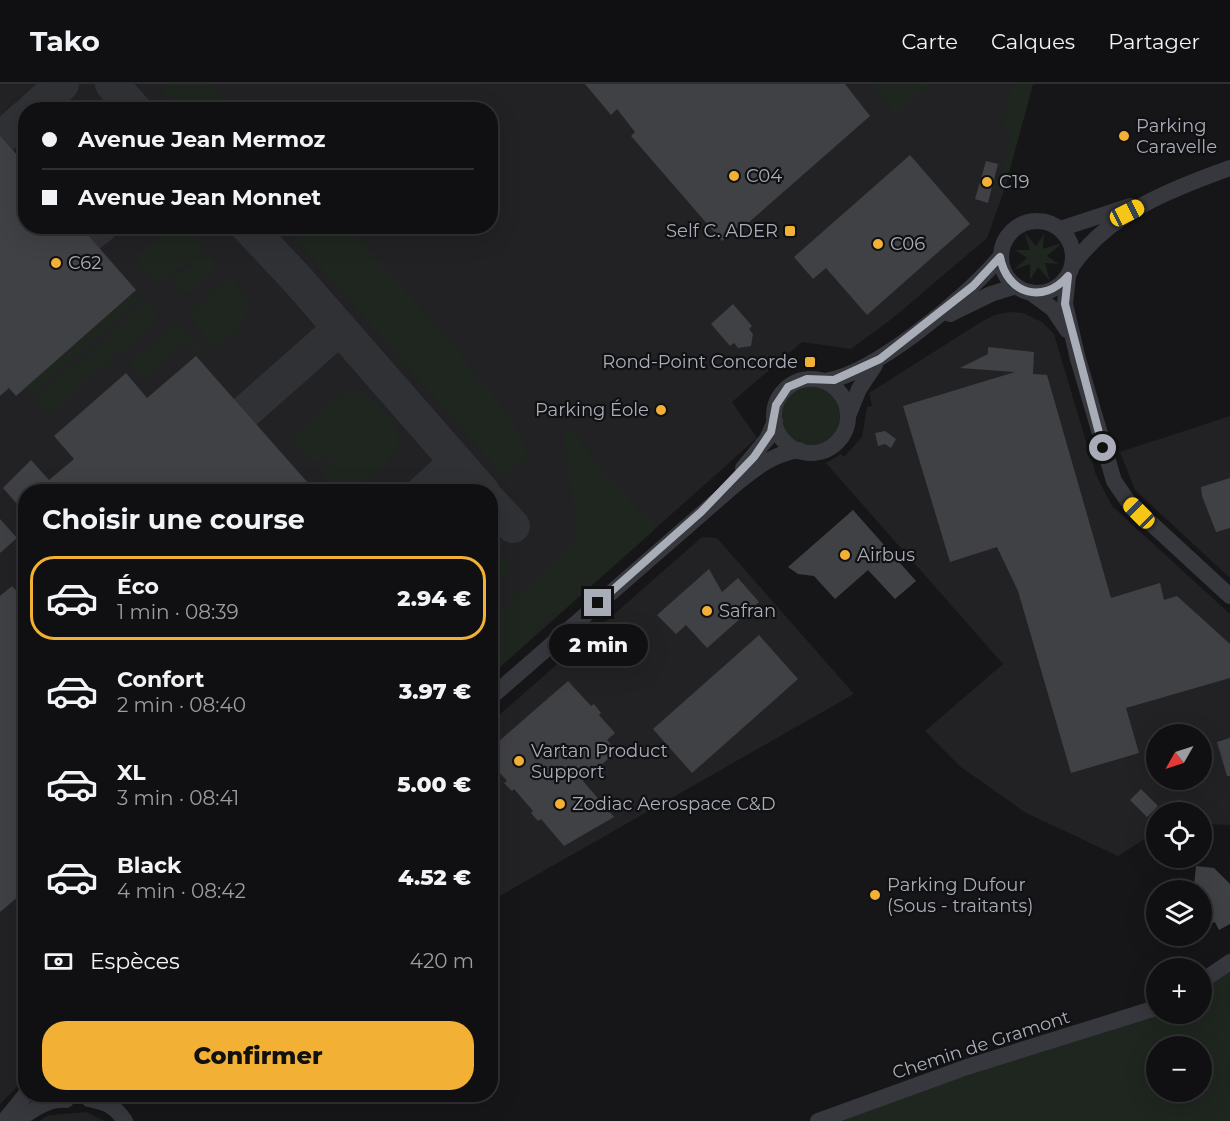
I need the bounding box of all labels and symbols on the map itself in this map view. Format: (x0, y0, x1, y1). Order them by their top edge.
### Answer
place label: Parking Caravelle (1136, 115, 1217, 158)
marker: Parking Caravelle (1117, 129, 1131, 143)
place label: C04 (746, 165, 782, 187)
marker: C04 (727, 169, 741, 183)
place label: C19 (999, 171, 1029, 193)
marker: C19 (980, 175, 994, 189)
car (1107, 197, 1147, 229)
place label: Self C. ADER (666, 220, 778, 242)
marker: Self C. ADER (783, 224, 797, 238)
place label: C06 (890, 233, 925, 255)
marker: C06 (871, 237, 885, 251)
place label: C62 (68, 252, 102, 274)
marker: C62 (49, 256, 63, 270)
place label: Rond-Point Concorde (602, 351, 798, 373)
marker: Rond-Point Concorde (803, 355, 817, 369)
place label: Parking Éole (535, 399, 649, 421)
marker: Parking Éole (654, 403, 668, 417)
route start (1089, 434, 1116, 461)
car (1120, 494, 1158, 532)
place label: Airbus (857, 544, 915, 566)
marker: Airbus (838, 548, 852, 562)
route end (584, 589, 611, 616)
place label: Safran (719, 600, 776, 622)
marker: Safran (700, 604, 714, 618)
callout: 2 min (548, 624, 648, 666)
north arrow (1146, 724, 1212, 790)
place label: Vartan Product Support (531, 740, 668, 783)
marker: Vartan Product Support (512, 754, 526, 768)
place label: Zodiac Aerospace C&D (572, 793, 776, 815)
marker: Zodiac Aerospace C&D (553, 797, 567, 811)
place label: Parking Dufour (Sous - traitants) (887, 874, 1033, 917)
marker: Parking Dufour (Sous - traitants) (868, 888, 882, 902)
street label: Chemin de Gramont (889, 1006, 1073, 1084)

